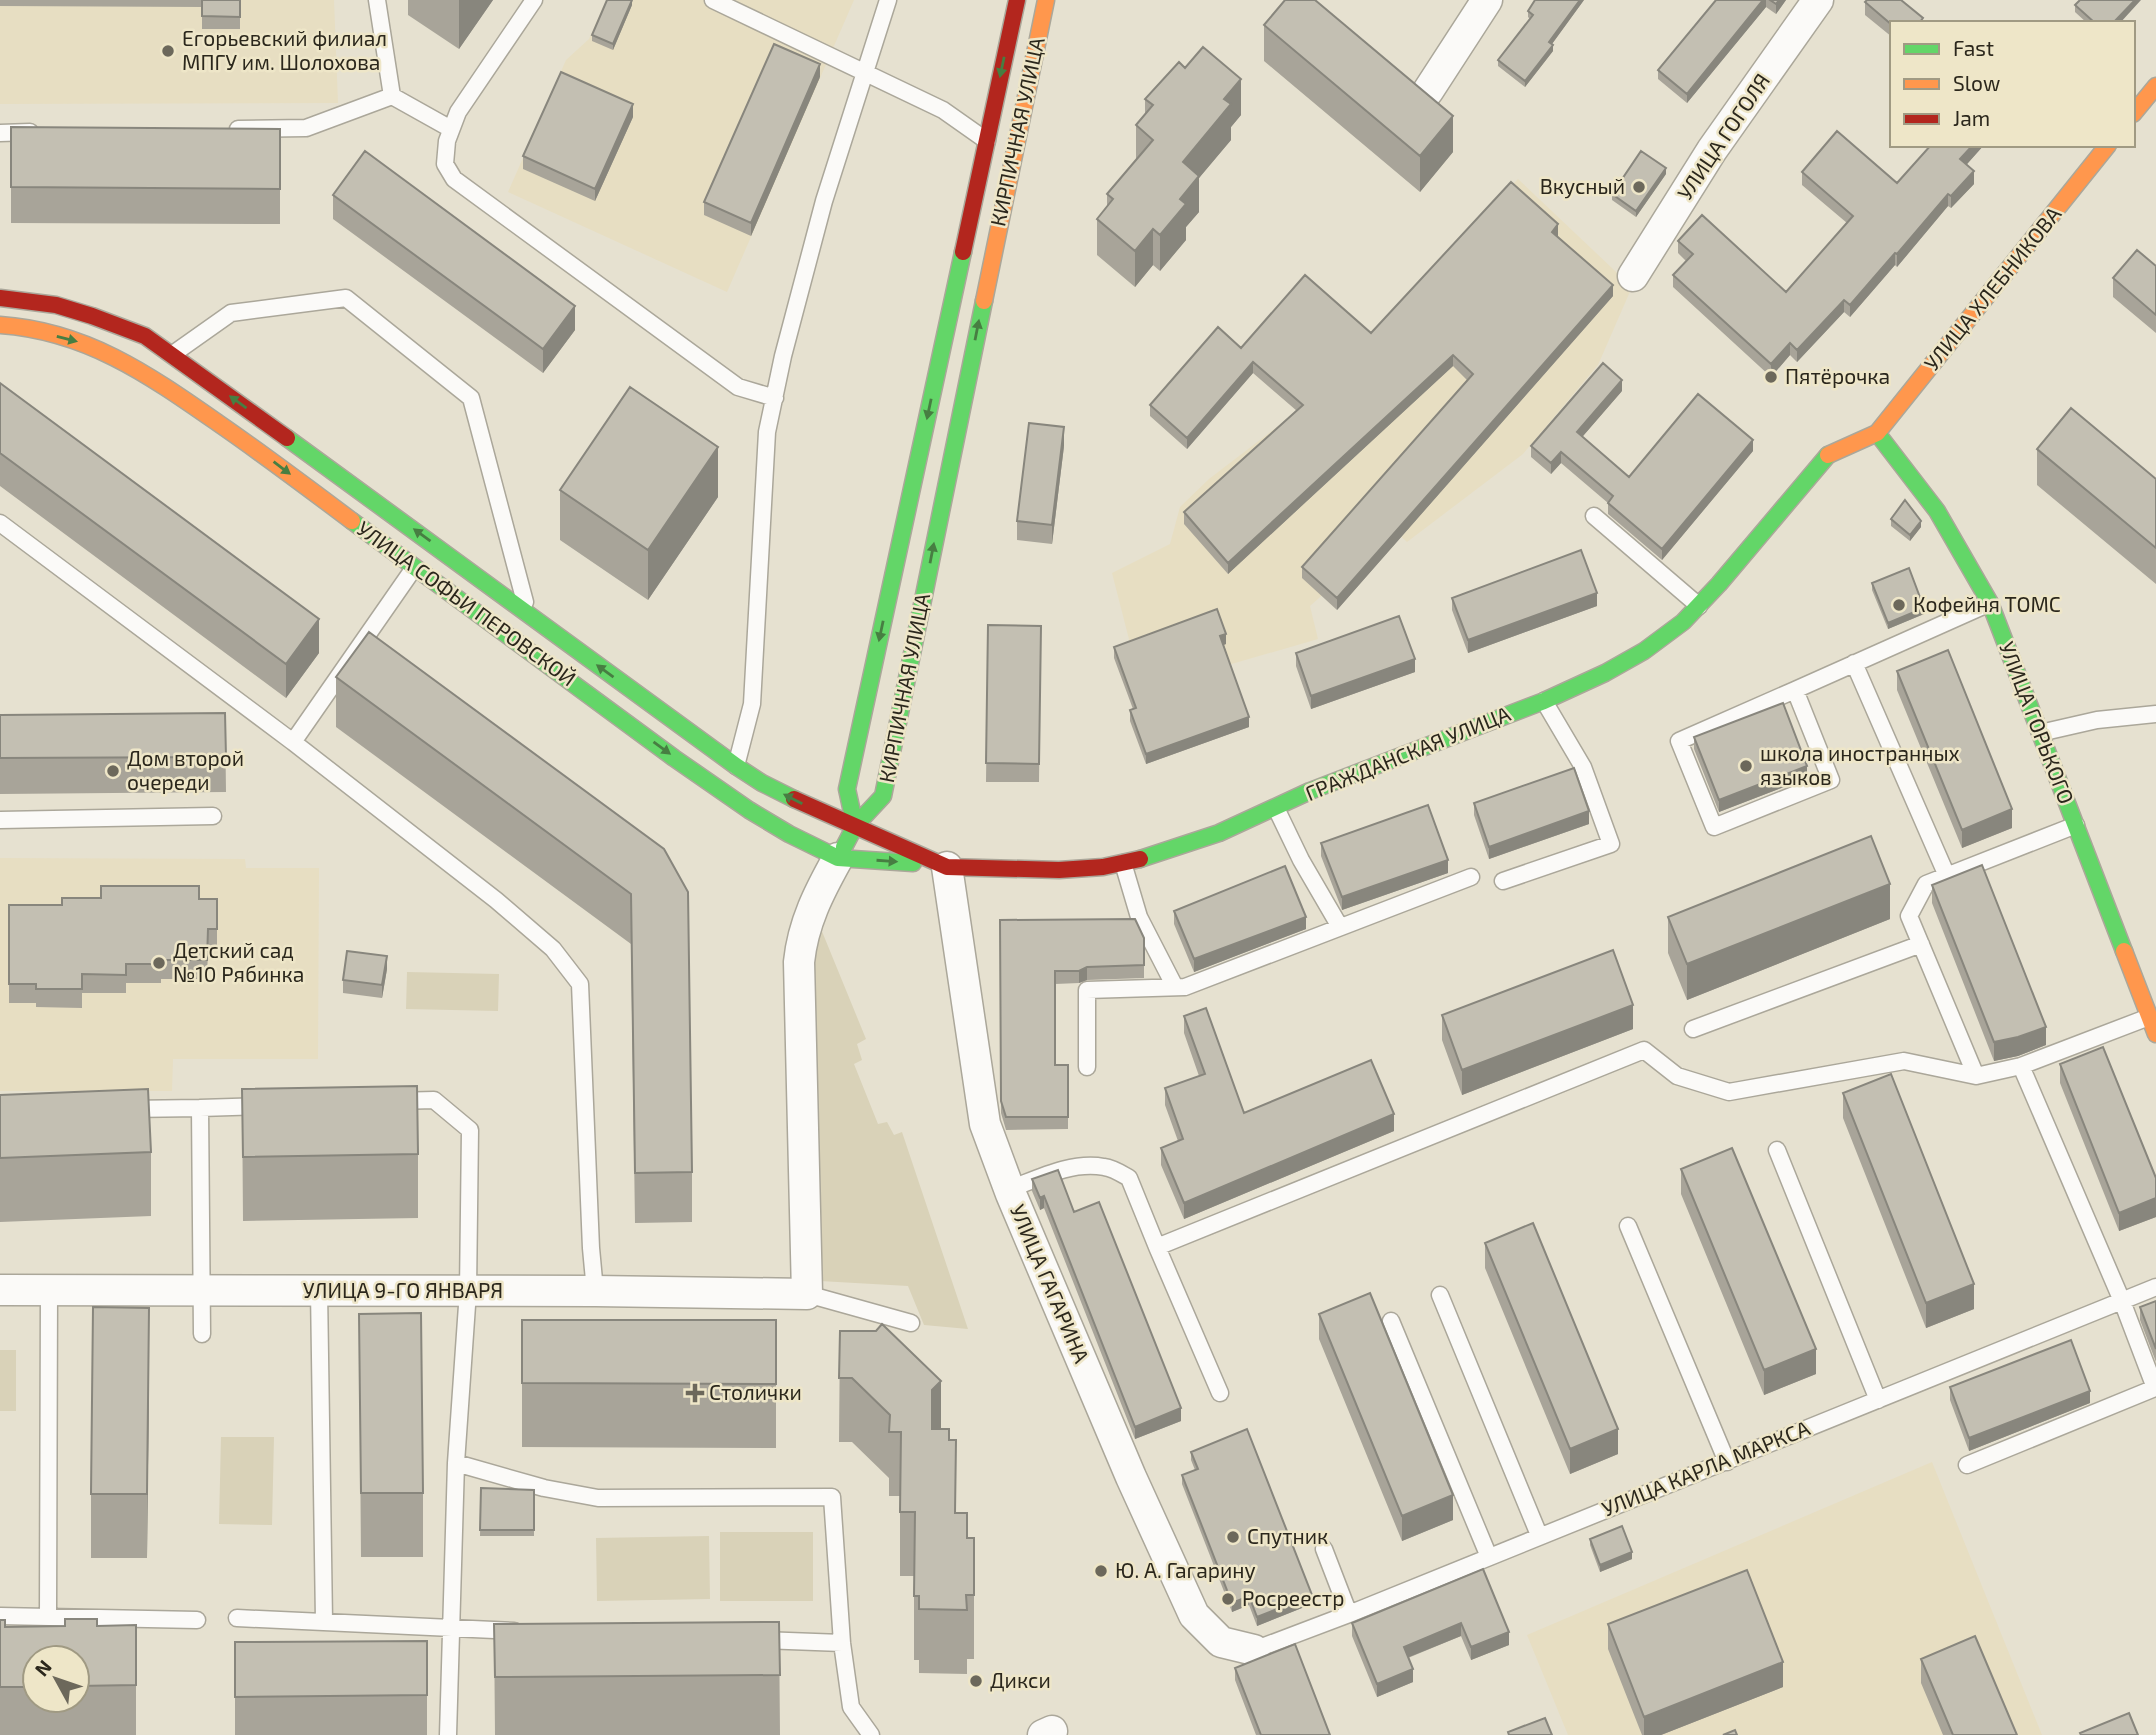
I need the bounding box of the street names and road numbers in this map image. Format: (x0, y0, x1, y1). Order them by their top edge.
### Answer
street label: КИРПИЧНАЯ УЛИЦА (984, 35, 1049, 228)
street label: УЛИЦА ГОГОЛЯ (1671, 68, 1774, 204)
street label: УЛИЦА ХЛЕБНИКОВА (1918, 201, 2066, 375)
street label: УЛИЦА СОФЬИ ПЕРОВСКОЙ (353, 515, 581, 691)
street label: КИРПИЧНАЯ УЛИЦА (873, 591, 934, 785)
street label: УЛИЦА ГОРЬКОГО (1995, 638, 2080, 807)
street label: ГРАЖДАНСКАЯ УЛИЦА (1301, 700, 1514, 805)
street label: УЛИЦА ГАГАРИНА (1006, 1200, 1095, 1366)
street label: УЛИЦА 9-ГО ЯНВАРЯ (303, 1277, 503, 1302)
street label: УЛИЦА КАРЛА МАРКСА (1598, 1414, 1813, 1521)

